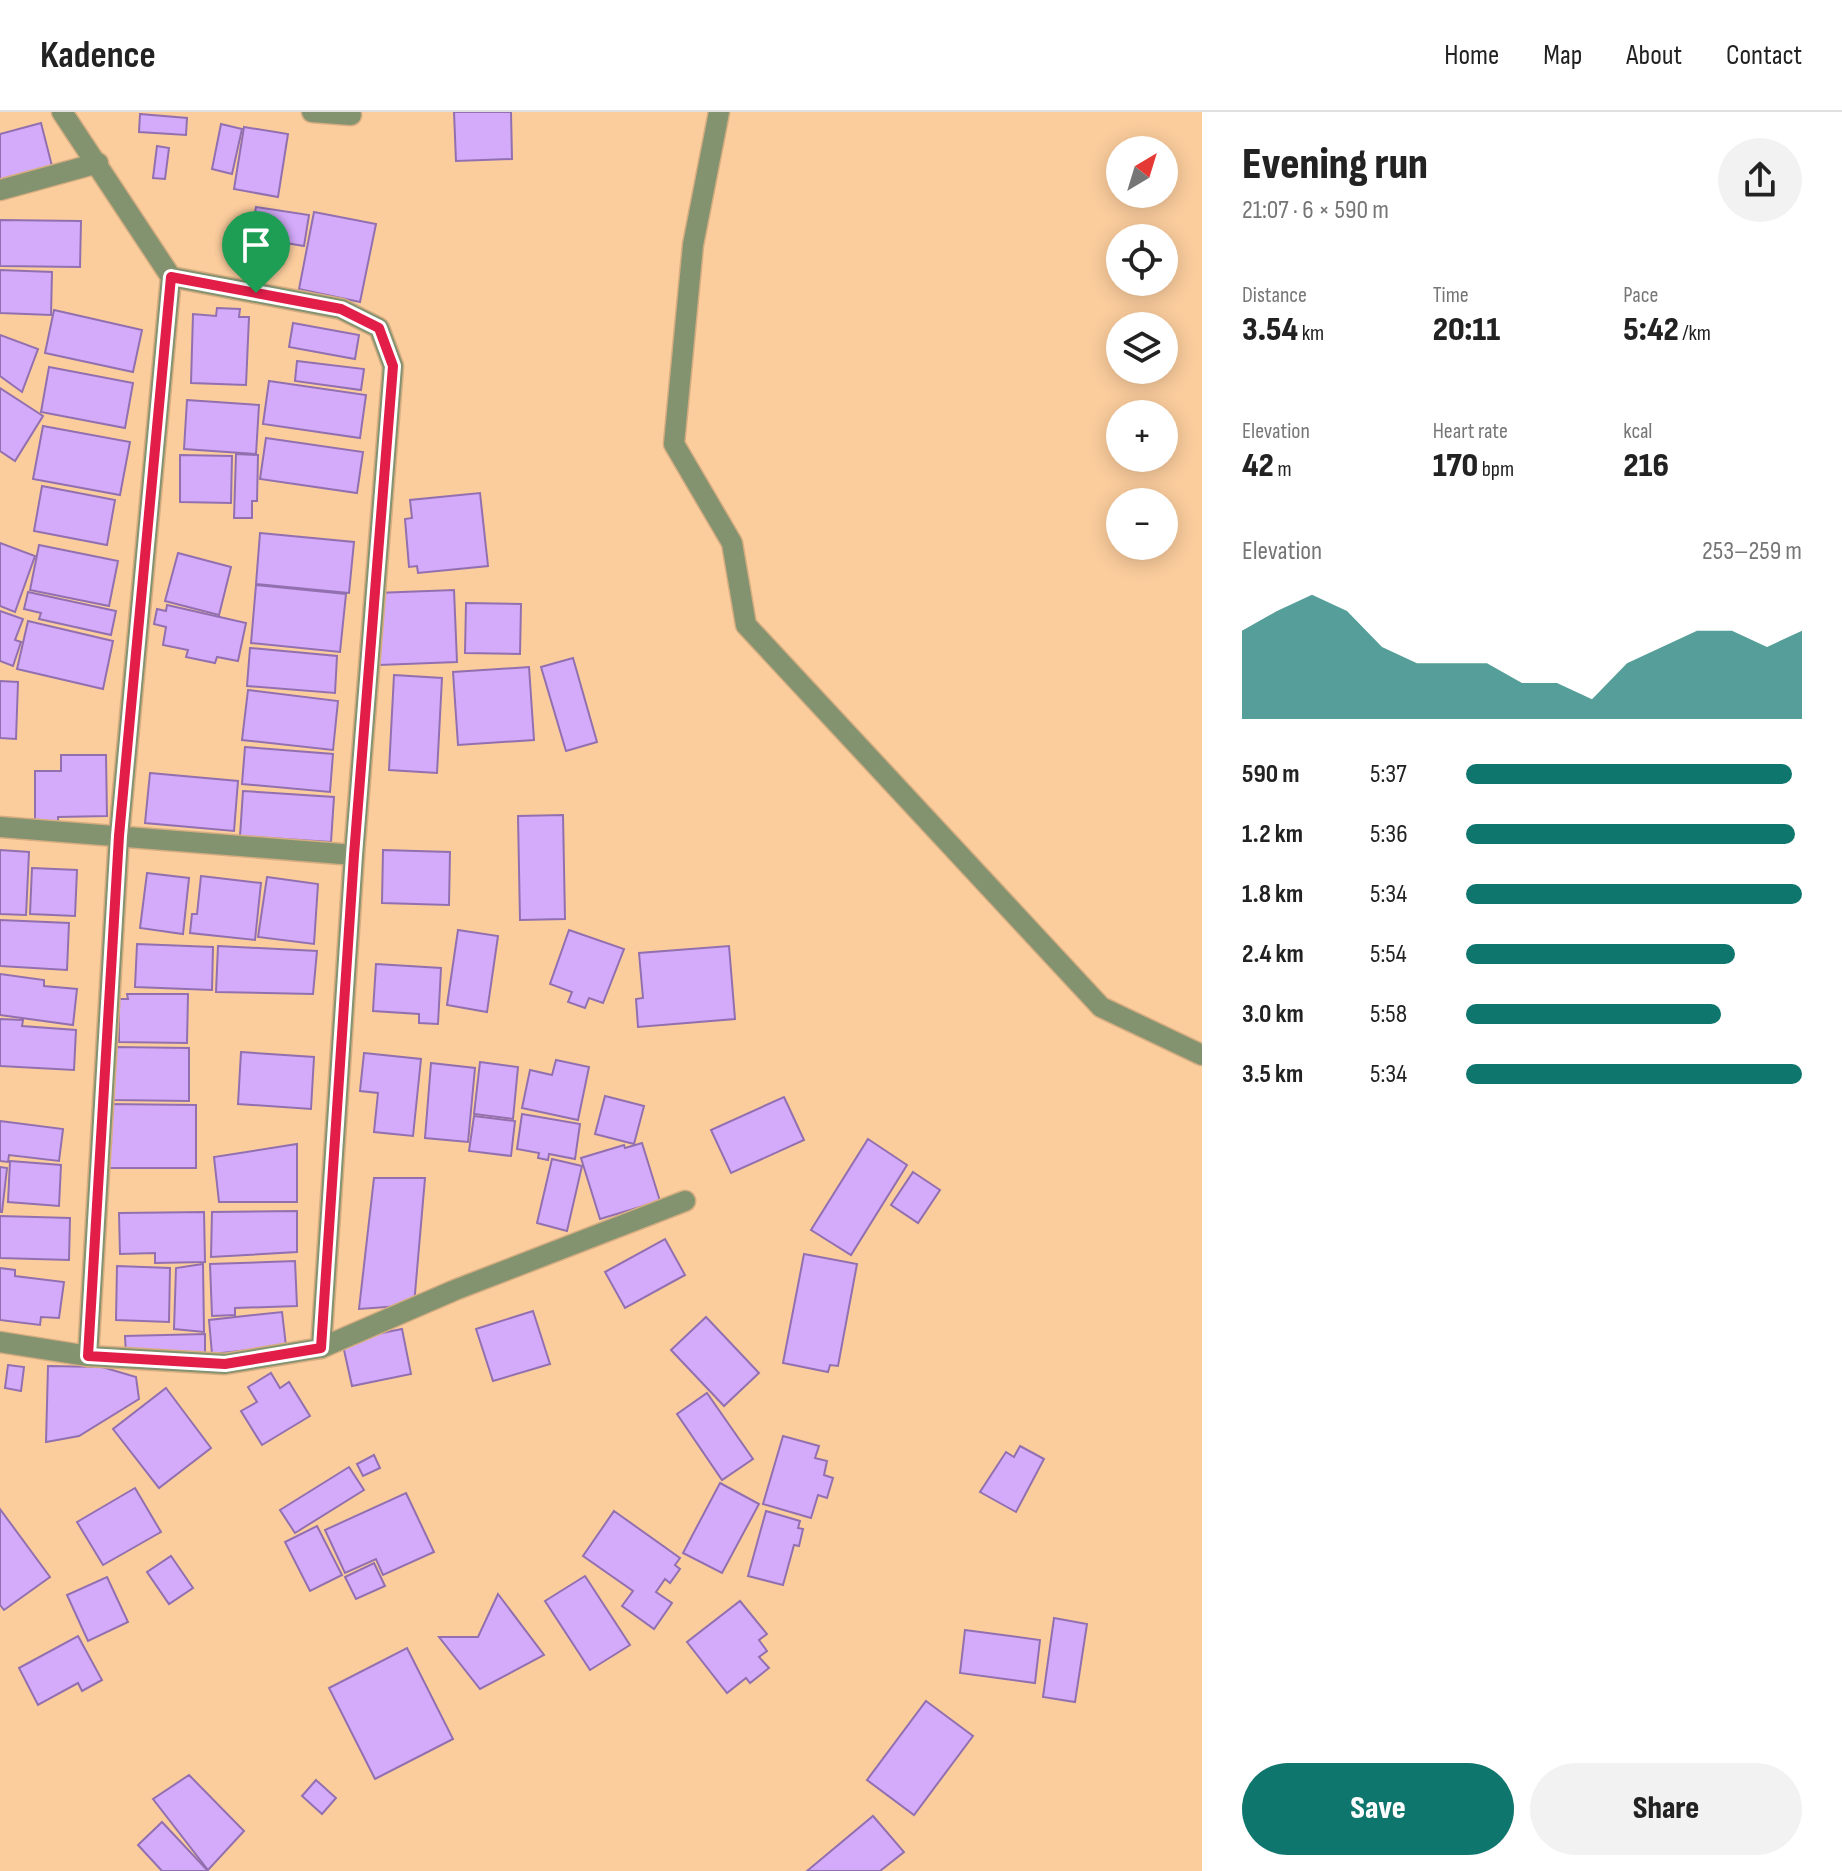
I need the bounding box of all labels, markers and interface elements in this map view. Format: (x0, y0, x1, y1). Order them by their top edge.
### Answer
text: Kadence (40, 33, 156, 78)
text: Home (1444, 39, 1499, 72)
text: Map (1543, 39, 1582, 72)
text: About (1626, 39, 1682, 72)
text: Contact (1726, 39, 1802, 72)
north arrow (1106, 136, 1178, 208)
map controls (1106, 136, 1178, 560)
text: Evening run (1242, 138, 1428, 191)
button: share (1718, 138, 1802, 222)
text: 21:07 · 6 × 590 m (1242, 195, 1389, 226)
pin (222, 211, 290, 293)
icon: arrive (234, 223, 278, 267)
button: locate (1106, 224, 1178, 296)
text: Distance (1242, 282, 1307, 309)
text: Time (1433, 282, 1469, 309)
text: Pace (1623, 282, 1658, 309)
text: 3.54 (1242, 309, 1298, 350)
text: 20:11 (1433, 309, 1500, 350)
text: 5:42 (1623, 309, 1679, 350)
button: layers (1106, 312, 1178, 384)
text: km (1298, 320, 1324, 347)
text: /km (1679, 320, 1711, 347)
button: + (1106, 400, 1178, 472)
text: Elevation (1242, 418, 1310, 445)
text: Heart rate (1433, 418, 1508, 445)
text: kcal (1623, 418, 1652, 445)
text: 42 (1242, 445, 1274, 486)
text: 170 (1433, 445, 1478, 486)
text: 216 (1623, 445, 1669, 486)
text: m (1274, 456, 1292, 483)
text: bpm (1478, 456, 1514, 483)
button: − (1106, 488, 1178, 560)
text: Elevation (1242, 536, 1322, 567)
text: 253–259 m (1702, 536, 1802, 567)
text: 590 m (1242, 759, 1299, 790)
text: 5:37 (1370, 759, 1407, 790)
text: 1.2 km (1242, 819, 1303, 850)
text: 5:36 (1370, 819, 1408, 850)
text: 1.8 km (1242, 879, 1303, 910)
text: 5:34 (1370, 879, 1407, 910)
text: 2.4 km (1242, 939, 1304, 970)
text: 5:54 (1370, 939, 1407, 970)
text: 3.0 km (1242, 999, 1304, 1030)
text: 5:58 (1370, 999, 1407, 1030)
text: 3.5 km (1242, 1059, 1303, 1090)
text: 5:34 (1370, 1059, 1407, 1090)
button: Save (1242, 1763, 1514, 1855)
button: Share (1530, 1763, 1802, 1855)

